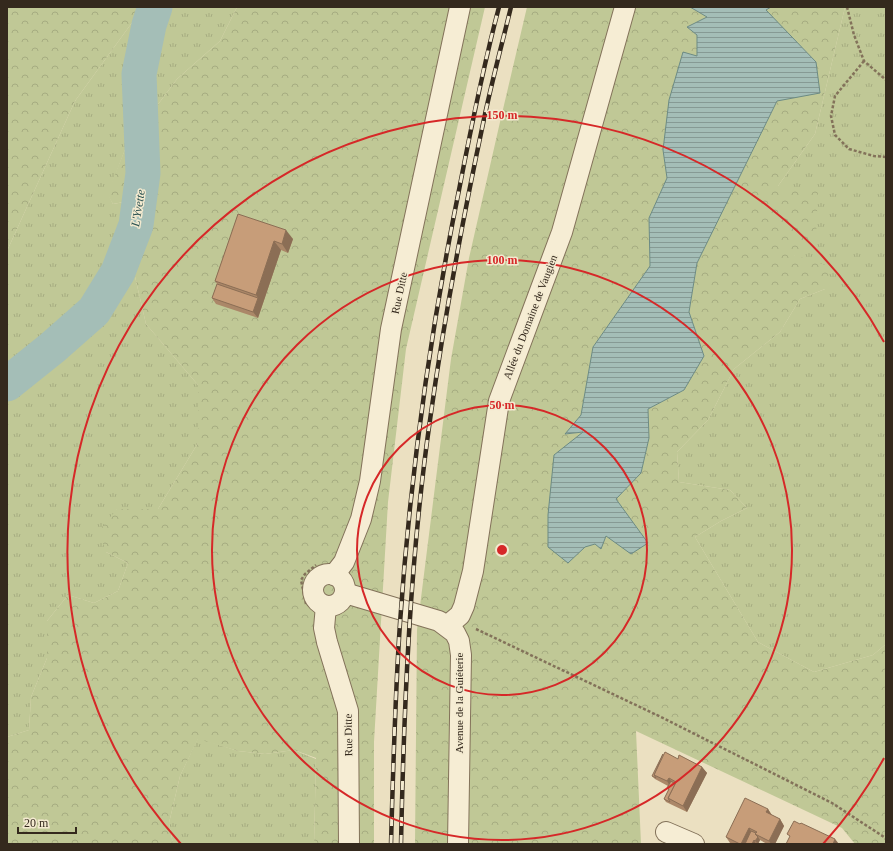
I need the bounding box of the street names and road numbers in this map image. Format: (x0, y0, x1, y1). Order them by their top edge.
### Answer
street label: Allée du Domaine de Vaugien (501, 253, 559, 381)
street label: Rue Ditte (389, 271, 409, 315)
street label: Avenue de la Guiéterie (453, 652, 465, 753)
street label: Rue Ditte (342, 714, 354, 756)

